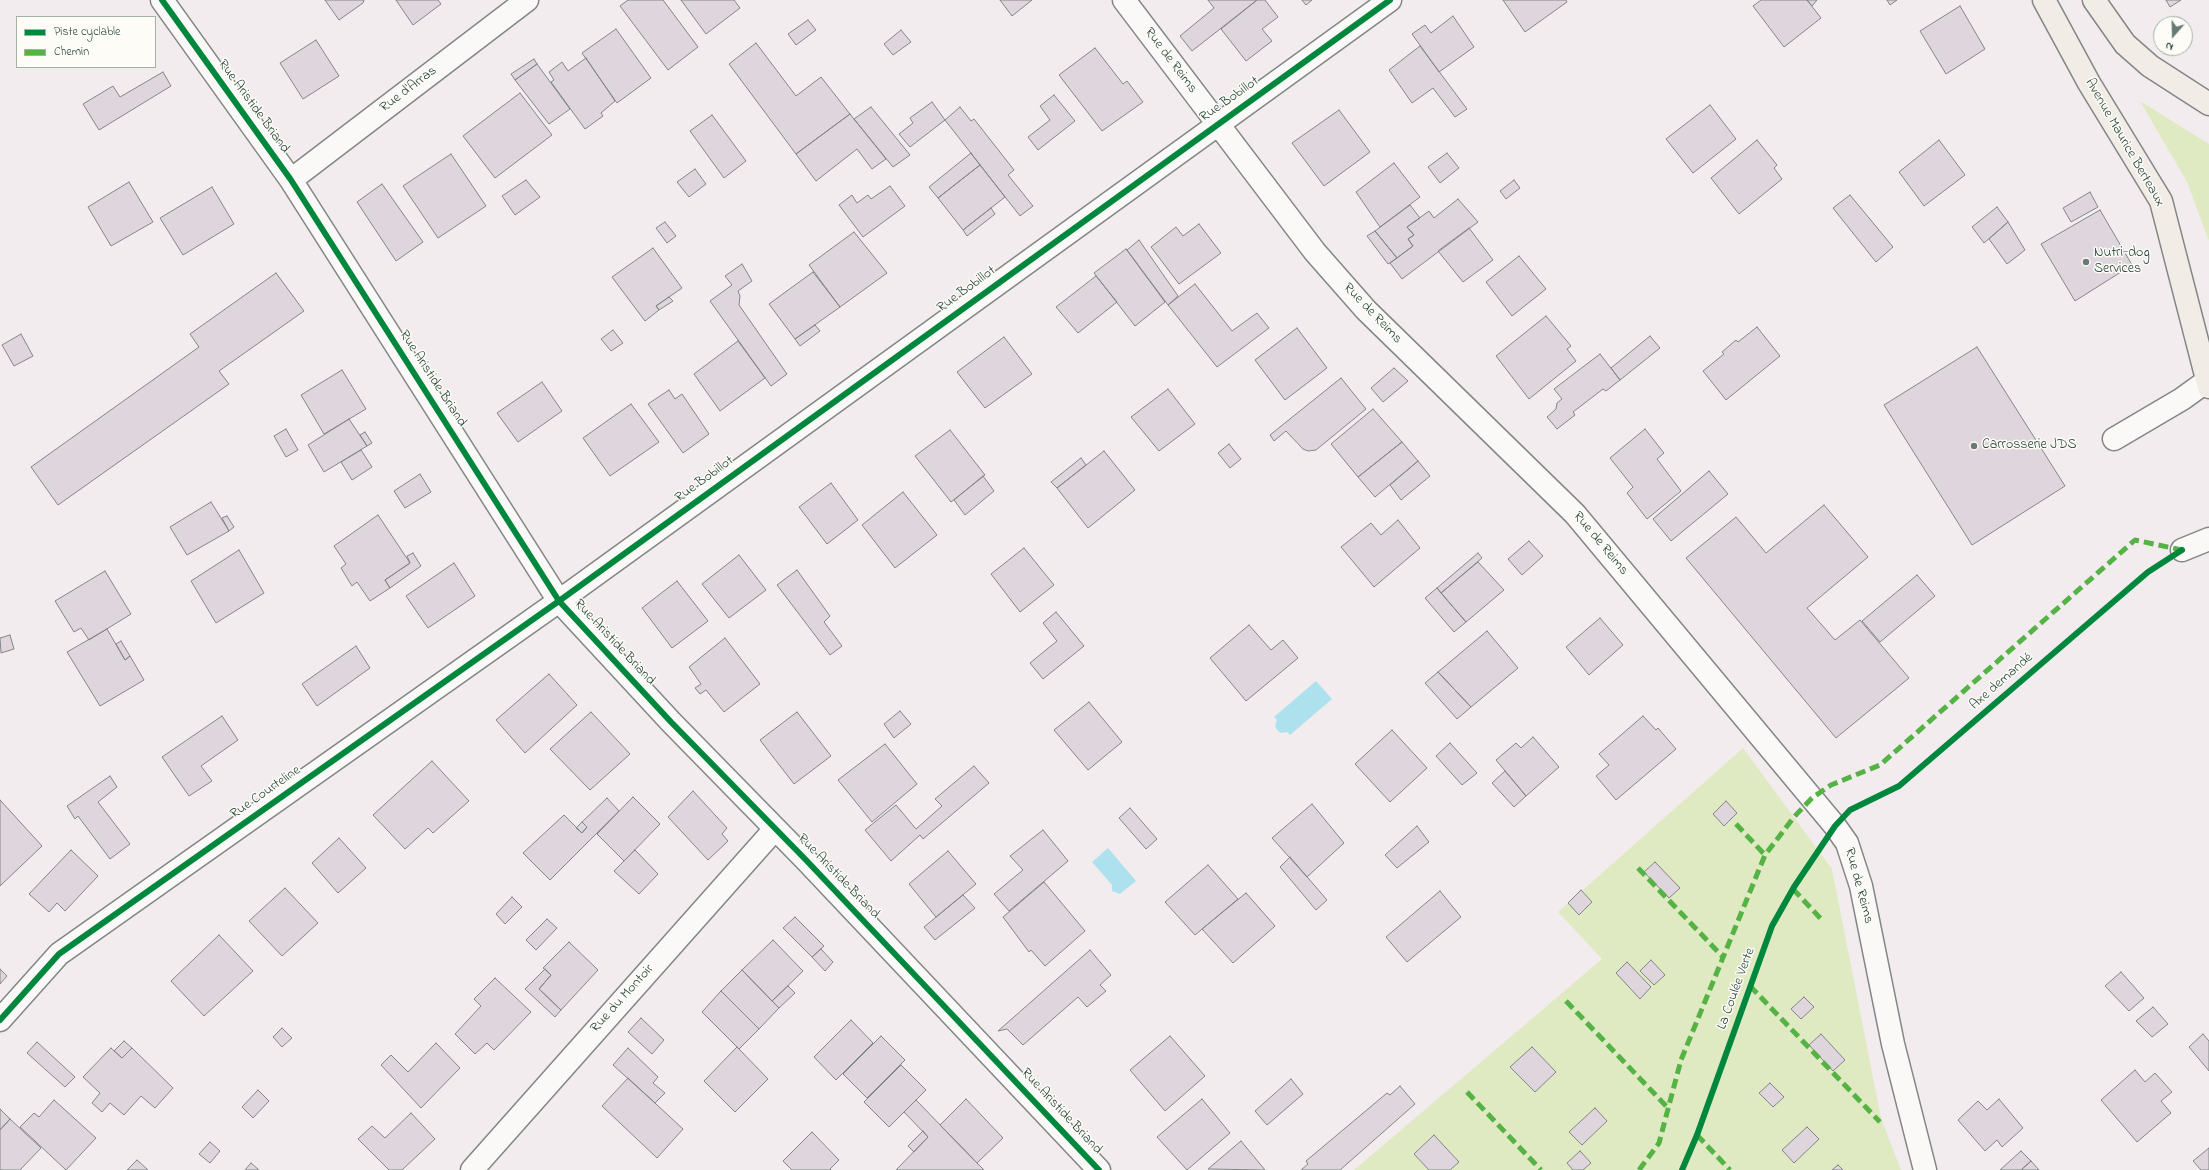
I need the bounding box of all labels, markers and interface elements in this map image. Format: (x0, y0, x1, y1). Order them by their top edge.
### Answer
legend (16, 16, 156, 68)
north arrow (2153, 16, 2193, 56)
text: Piste cyclable (54, 23, 120, 41)
street label: Rue de Reims (1140, 25, 1200, 97)
text: N (2163, 38, 2175, 55)
text: Chemin (54, 43, 89, 61)
street label: Rue Aristide Briand (213, 57, 293, 157)
street label: Rue d'Arras (377, 63, 441, 117)
street label: Rue Bobillot (1197, 74, 1263, 126)
street label: Avenue Maurice Berteaux (2080, 76, 2168, 210)
place label: Nutri-dog Services (2094, 246, 2150, 278)
marker: Nutri-dog Services (2081, 257, 2091, 267)
street label: Rue Bobillot (934, 263, 1000, 317)
street label: Rue de Reims (1339, 280, 1405, 348)
street label: Rue Aristide Briand (395, 328, 469, 430)
place label: Carrosserie JDS (1982, 438, 2076, 454)
marker: Carrosserie JDS (1969, 441, 1979, 451)
street label: Rue Bobillot (672, 453, 738, 507)
street label: Rue de Reims (1569, 509, 1631, 579)
street label: Rue Aristide Briand (570, 596, 658, 690)
street label: Axe demandé (1967, 650, 2037, 714)
street label: Rue Courteline (228, 763, 304, 823)
street label: Rue Aristide Briand (793, 831, 883, 923)
street label: Rue de Reims (1840, 846, 1876, 926)
street label: La Coulée Verte (1714, 946, 1760, 1032)
street label: Rue du Montoir (588, 961, 658, 1037)
street label: Rue Aristide Briand (1017, 1065, 1105, 1159)

